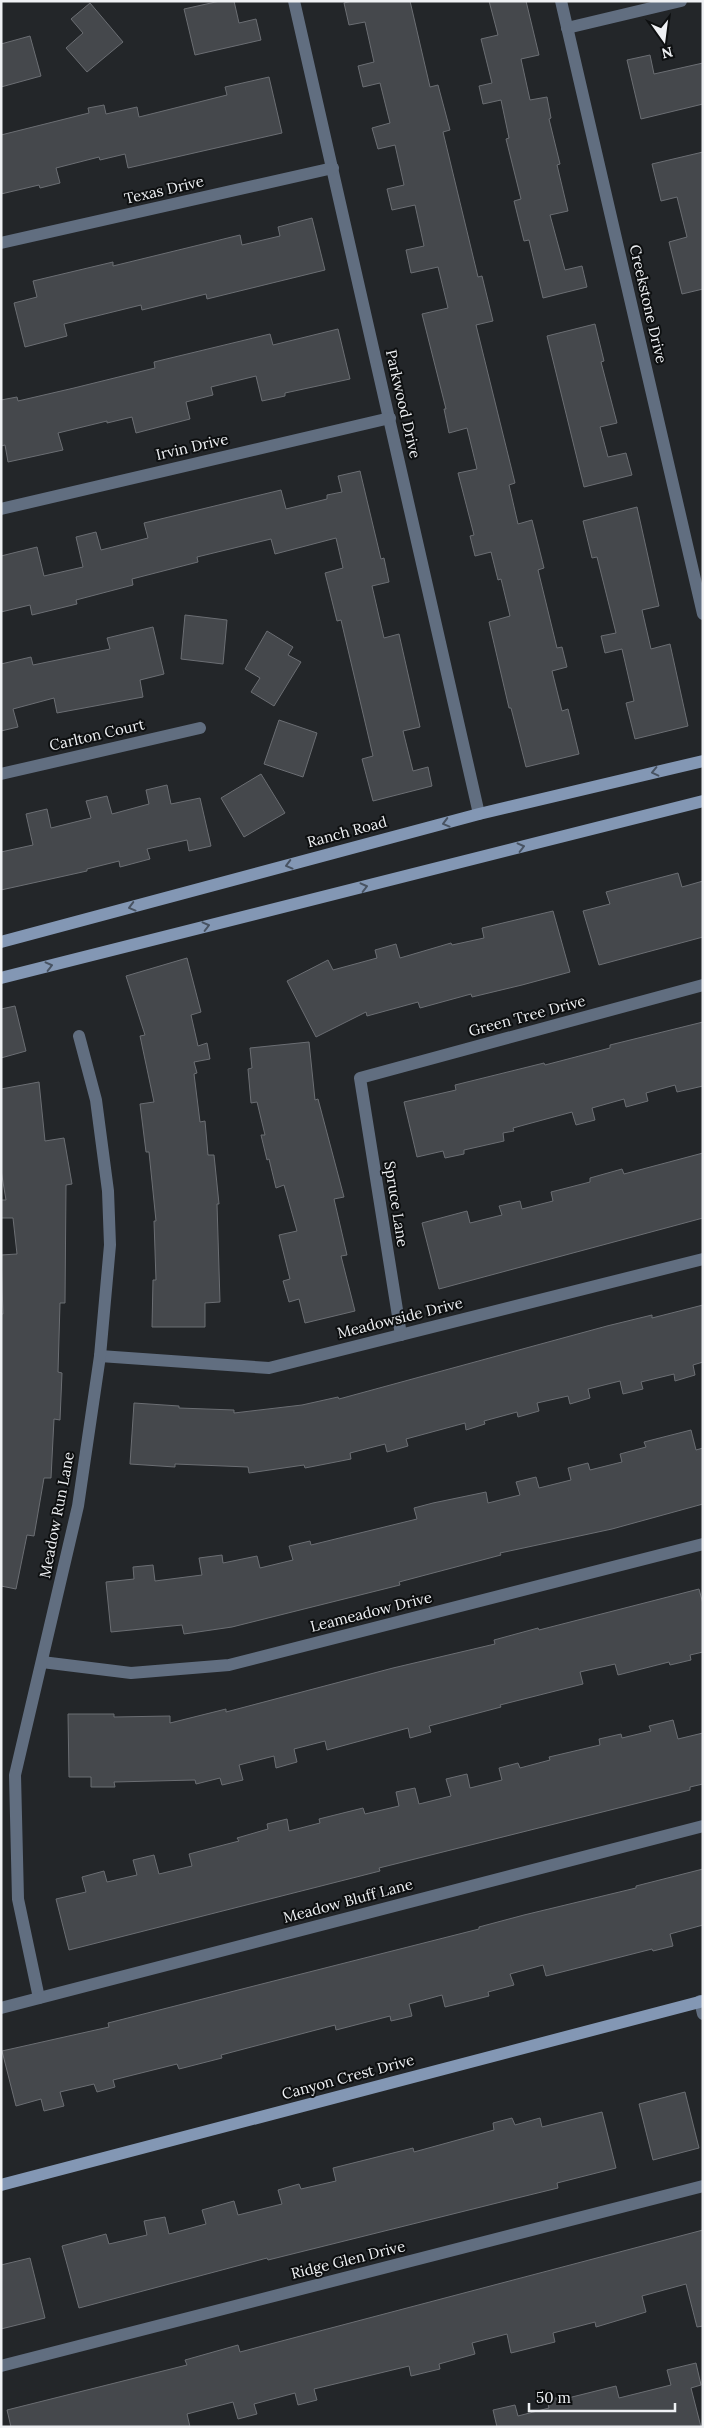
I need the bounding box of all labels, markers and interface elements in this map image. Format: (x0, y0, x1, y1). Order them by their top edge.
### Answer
north arrow (639, 15, 689, 65)
text: N (660, 43, 675, 63)
street label: Texas Drive (122, 171, 205, 208)
street label: Creekstone Drive (626, 243, 671, 365)
street label: Parkwood Drive (382, 348, 425, 460)
street label: Irvin Drive (154, 429, 230, 464)
street label: Carlton Court (47, 714, 146, 755)
one-way arrow (651, 766, 660, 777)
street label: Ranch Road (305, 812, 389, 851)
one-way arrow (443, 817, 451, 827)
one-way arrow (517, 842, 526, 853)
one-way arrow (286, 859, 294, 869)
one-way arrow (359, 882, 367, 892)
one-way arrow (129, 901, 137, 911)
one-way arrow (202, 922, 210, 932)
one-way arrow (44, 961, 53, 972)
street label: Green Tree Drive (466, 991, 588, 1040)
street label: Spruce Lane (380, 1160, 413, 1248)
street label: Meadowside Drive (335, 1293, 465, 1342)
street label: Meadow Run Lane (35, 1450, 78, 1580)
street label: Leameadow Drive (308, 1587, 434, 1636)
street label: Meadow Bluff Lane (281, 1874, 415, 1927)
street label: Canyon Crest Drive (280, 2050, 416, 2103)
street label: Ridge Glen Drive (289, 2236, 407, 2283)
scale bar (529, 2380, 675, 2412)
text: 50 m (536, 2388, 571, 2407)

